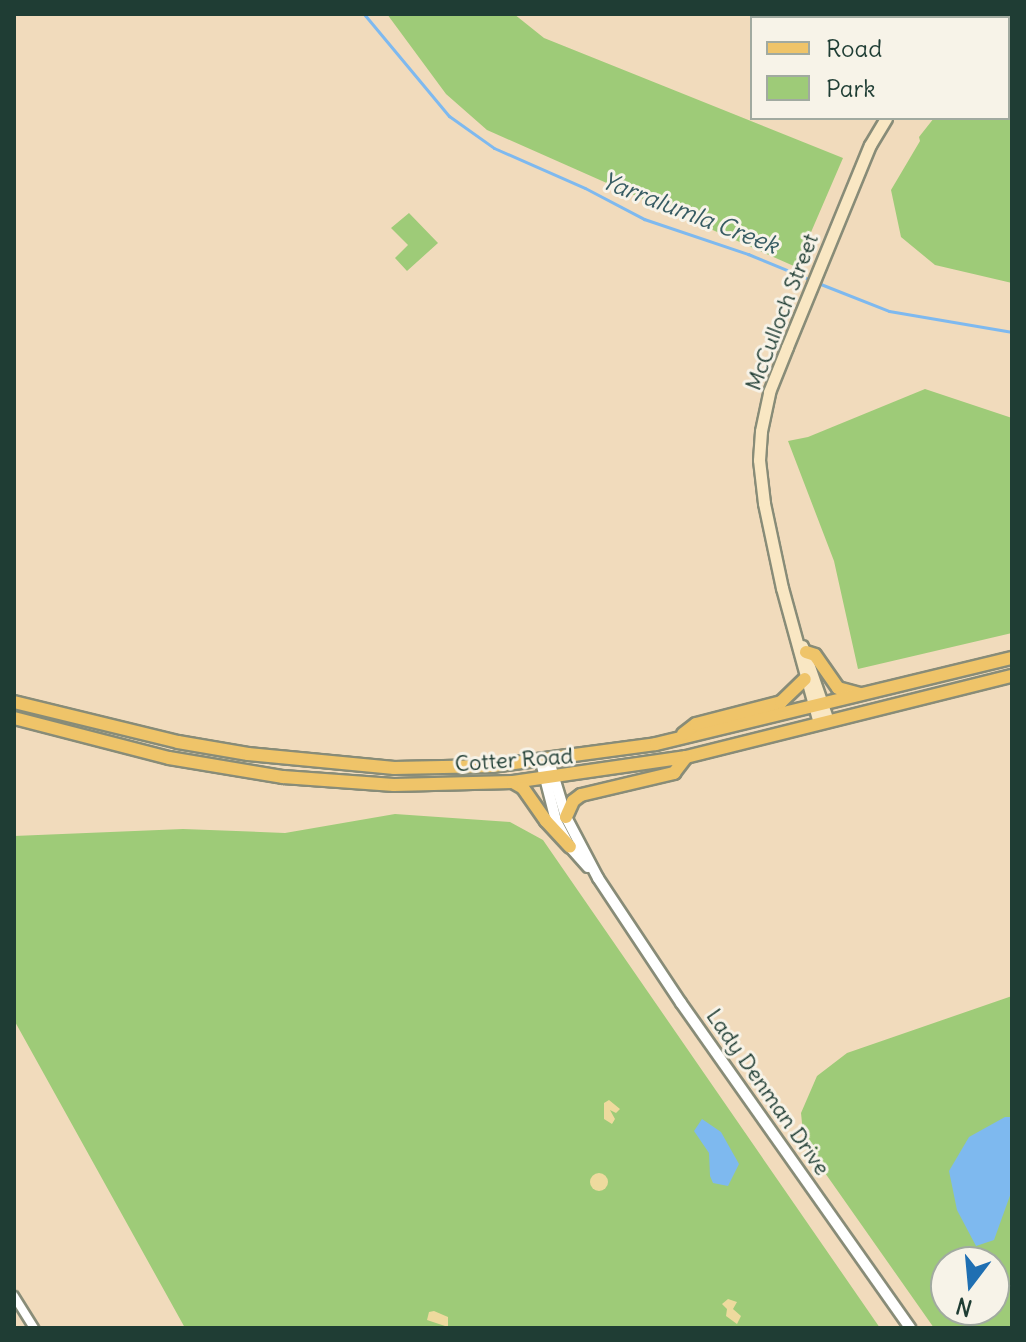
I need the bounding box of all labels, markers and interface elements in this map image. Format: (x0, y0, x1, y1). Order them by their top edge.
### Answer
legend (750, 16, 1010, 120)
text: Road (826, 33, 882, 63)
text: Park (826, 73, 876, 103)
water label: Yarralumla Creek (598, 166, 782, 260)
street label: McCulloch Street (740, 230, 824, 394)
street label: Cotter Road (454, 743, 574, 777)
street label: Lady Denman Drive (701, 1004, 835, 1180)
north arrow (930, 1246, 1010, 1326)
text: N (953, 1292, 975, 1323)

